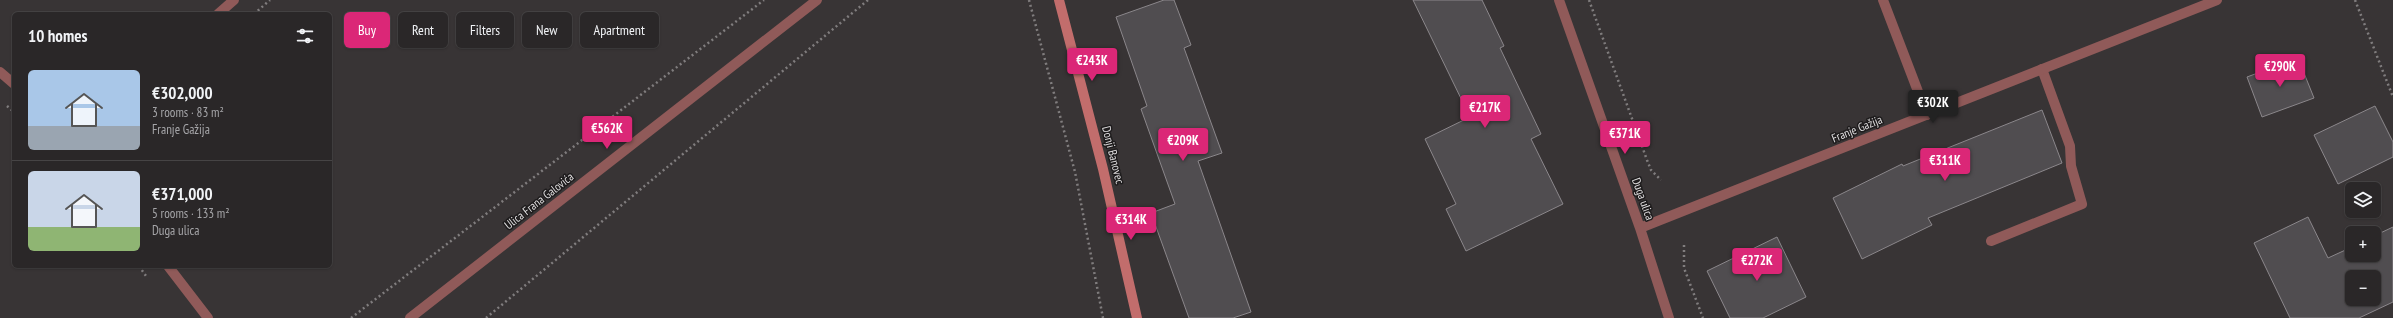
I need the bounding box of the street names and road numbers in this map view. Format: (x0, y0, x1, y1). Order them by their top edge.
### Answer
street label: Franje Gažija (1829, 112, 1885, 145)
street label: Donji Banovec (1099, 124, 1128, 186)
street label: Ulica Frana Galovića (501, 169, 576, 232)
street label: Duga ulica (1629, 176, 1658, 222)

